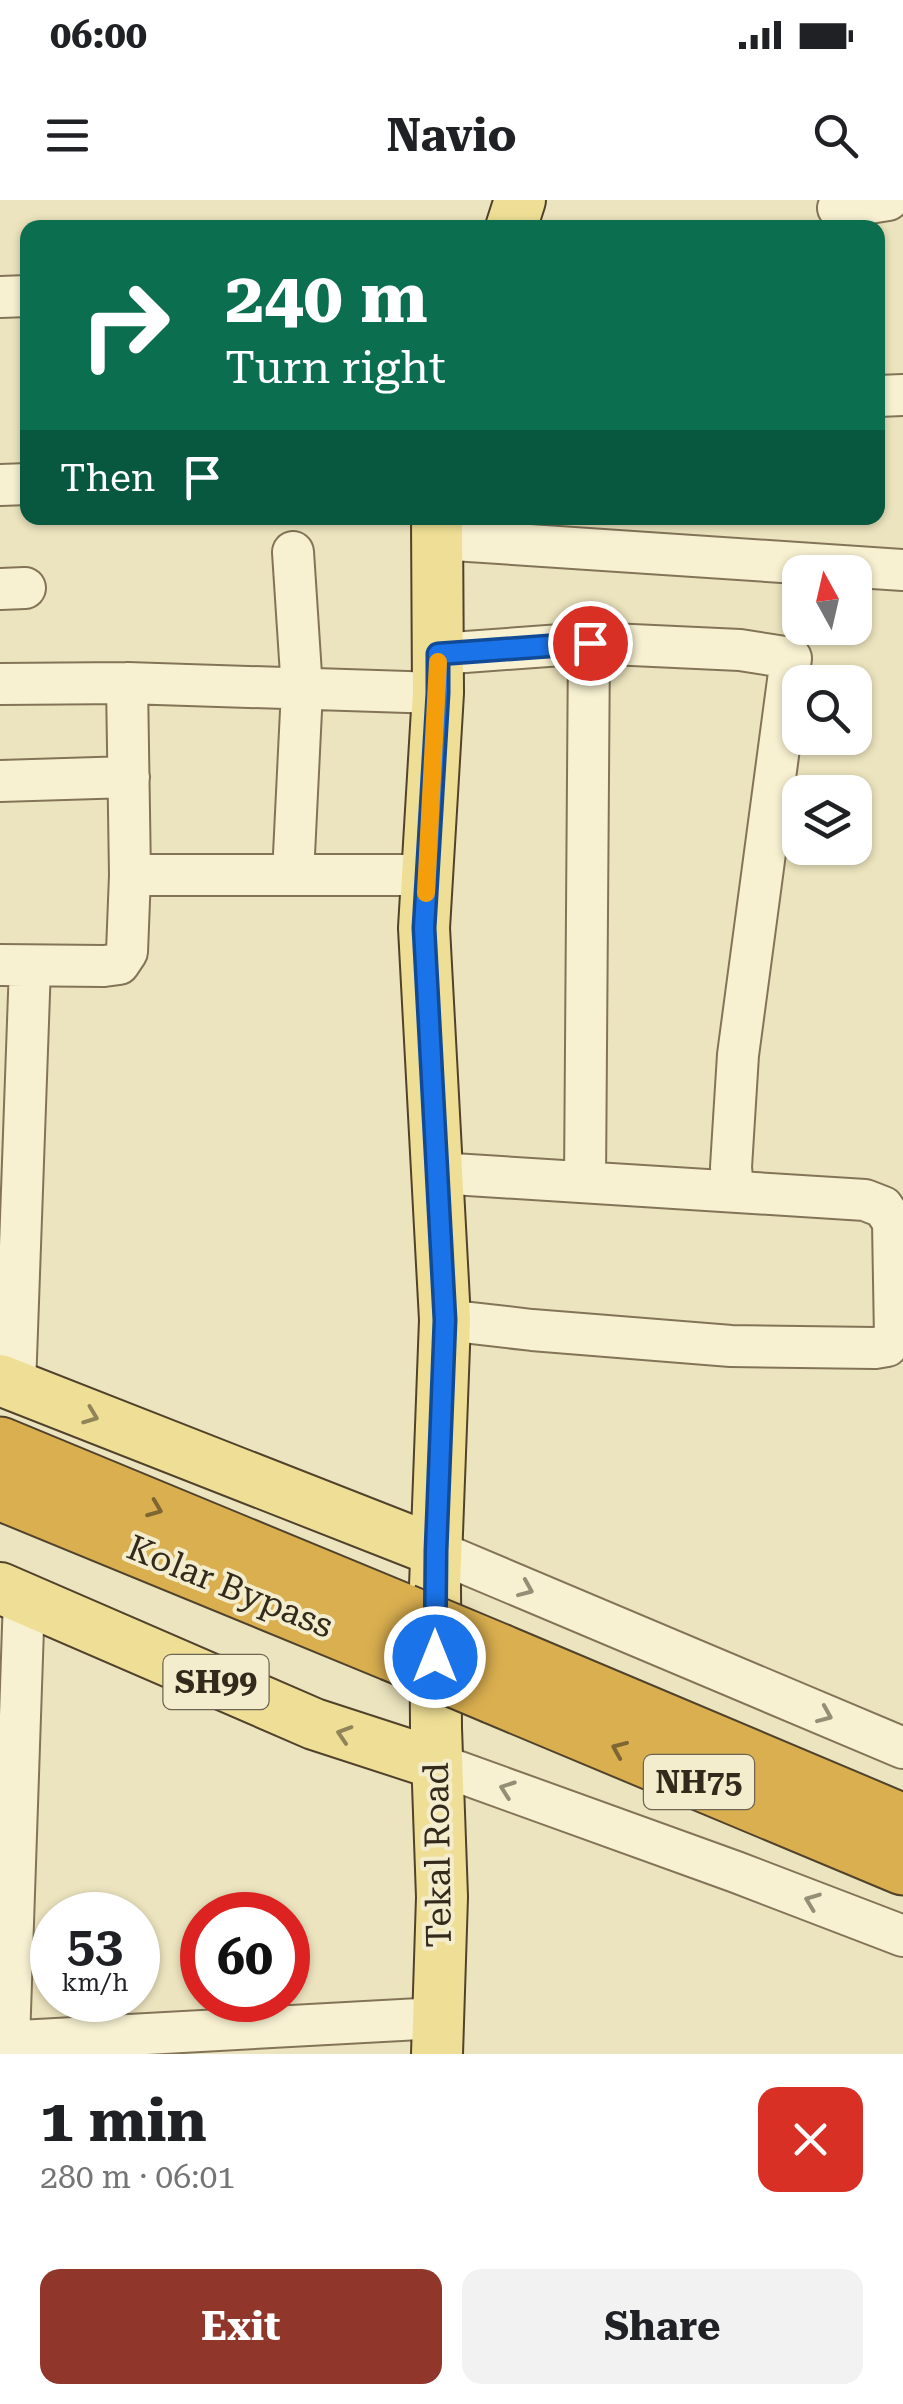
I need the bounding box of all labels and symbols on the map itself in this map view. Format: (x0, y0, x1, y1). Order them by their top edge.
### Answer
north arrow (782, 555, 872, 645)
pin (548, 601, 633, 686)
one-way arrow (81, 1404, 99, 1424)
one-way arrow (145, 1497, 163, 1517)
street label: Kolar Bypass (121, 1527, 339, 1647)
one-way arrow (516, 1577, 534, 1597)
position arrow (383, 1605, 487, 1709)
road number: SH99 (164, 1655, 268, 1709)
one-way arrow (815, 1703, 833, 1723)
one-way arrow (336, 1726, 353, 1746)
one-way arrow (611, 1740, 629, 1760)
road number: NH75 (644, 1755, 754, 1809)
street label: Tekal Road (416, 1762, 460, 1948)
one-way arrow (499, 1780, 516, 1801)
speed limit sign: 60 (180, 1892, 310, 2022)
one-way arrow (804, 1893, 822, 1913)

